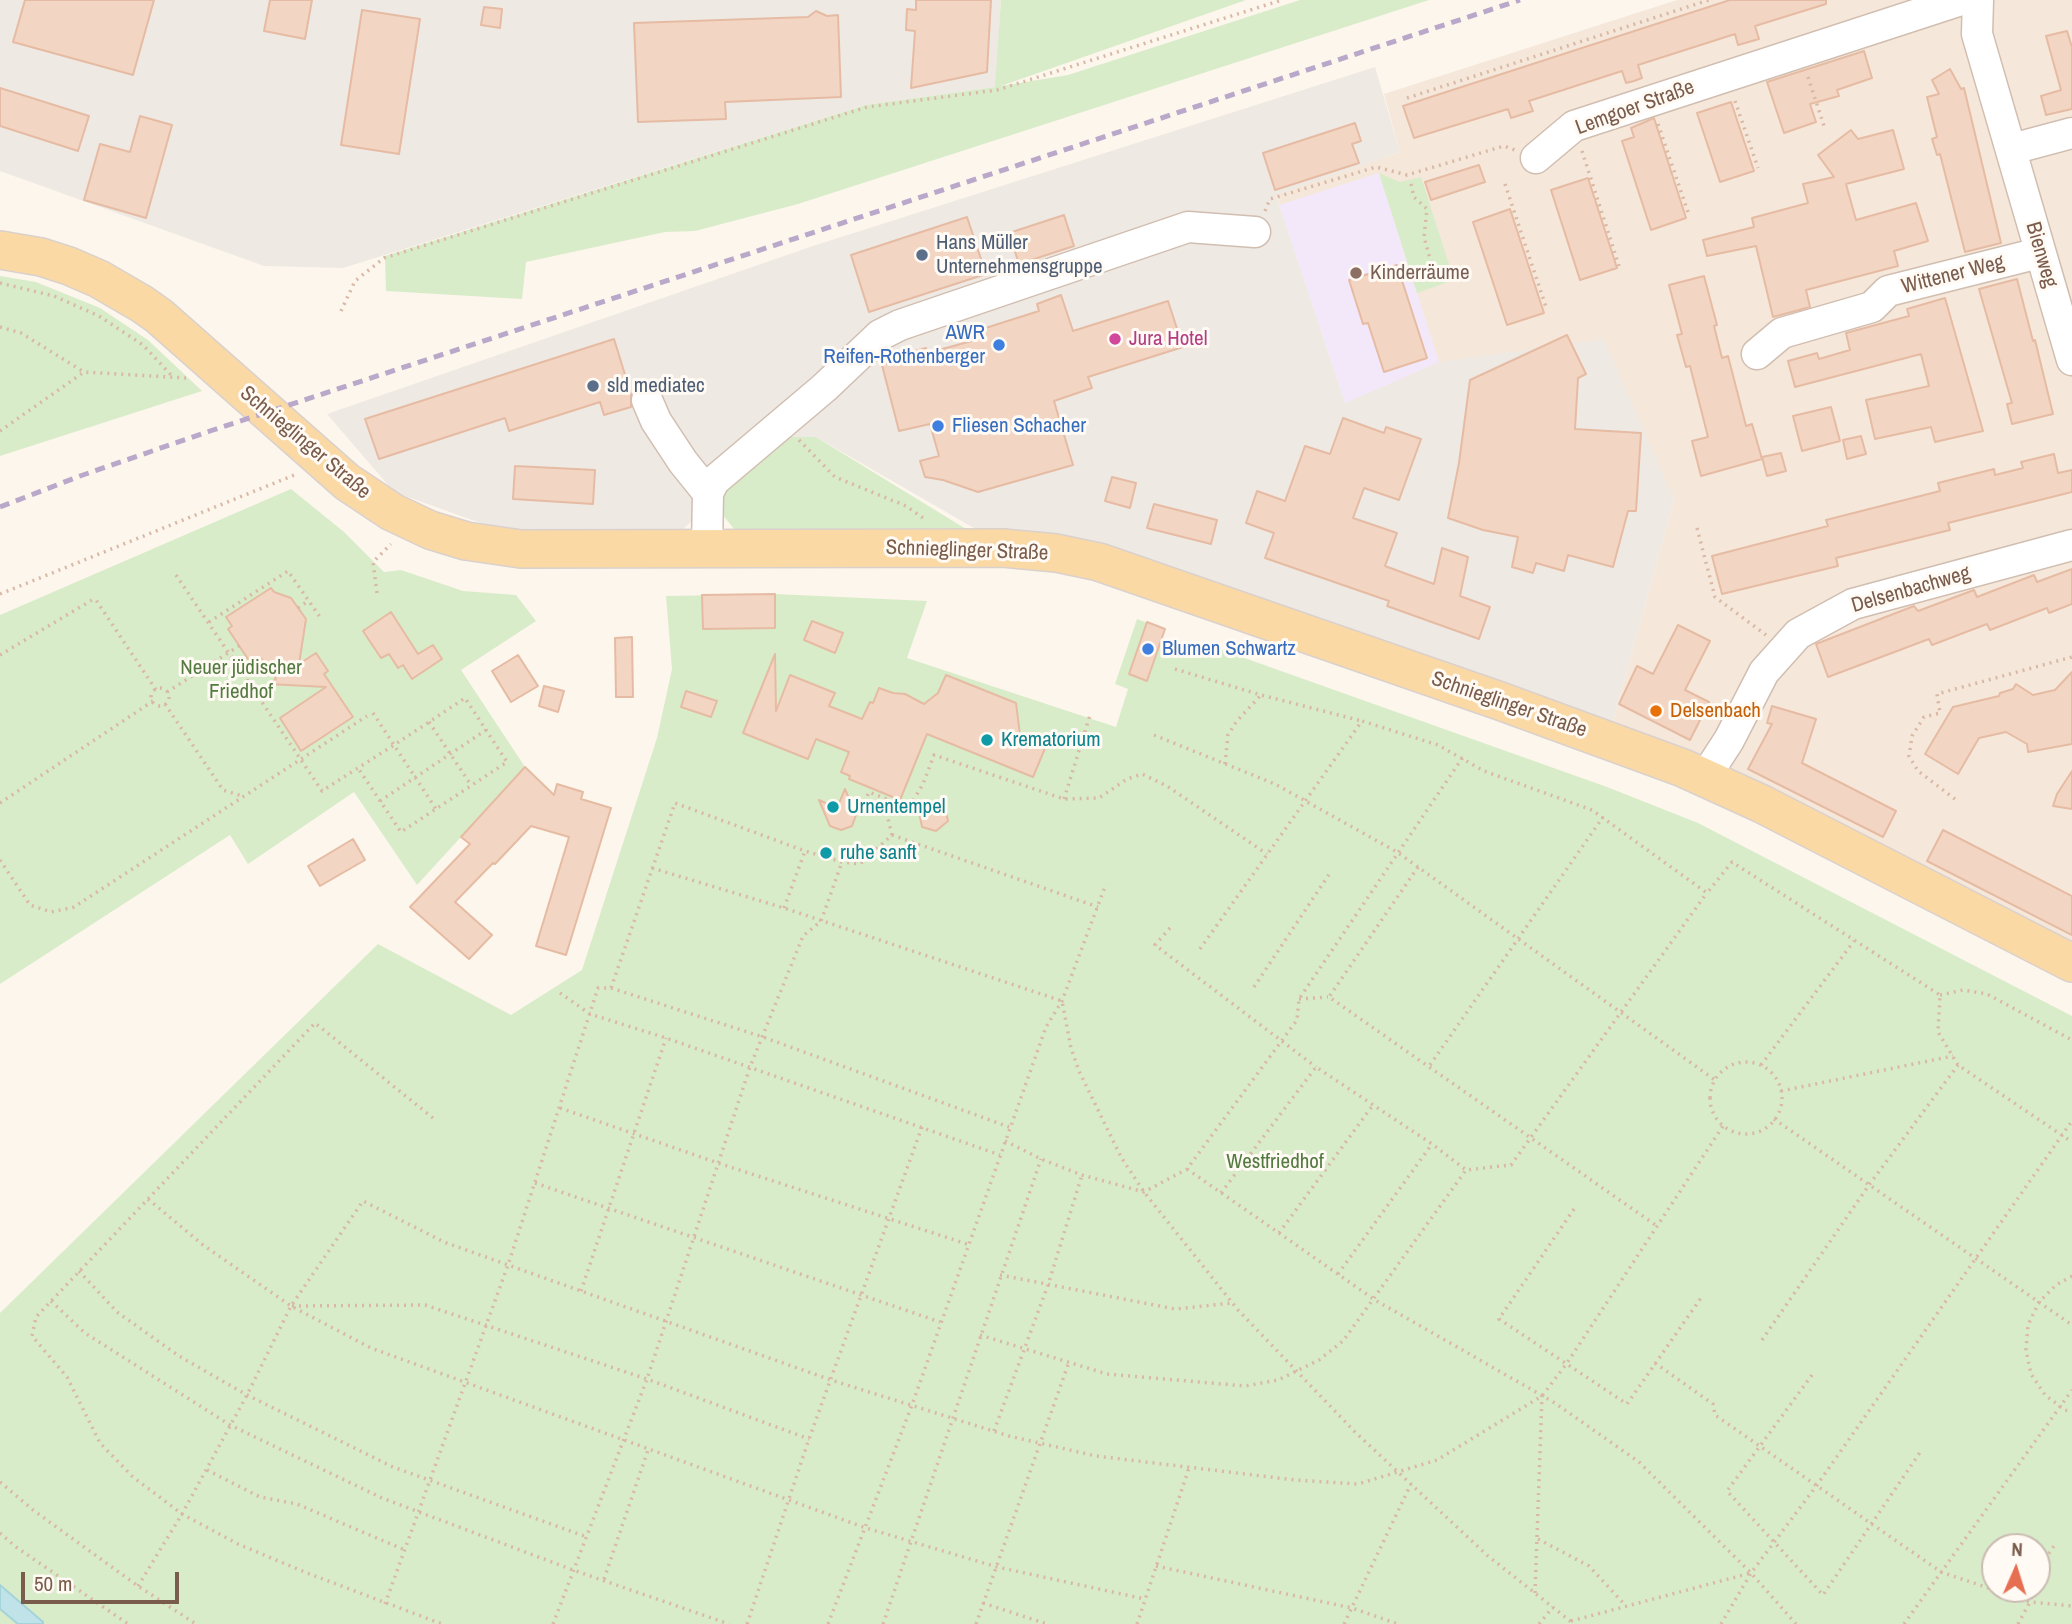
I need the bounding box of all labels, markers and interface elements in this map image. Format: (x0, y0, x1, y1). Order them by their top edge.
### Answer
street label: Lemgoer Straße (1572, 75, 1698, 141)
street label: Bienweg (2020, 219, 2062, 291)
place label: Hans Müller Unternehmensgruppe (936, 230, 1103, 280)
marker: Hans Müller Unternehmensgruppe (914, 247, 930, 263)
street label: Wittener Weg (1899, 250, 2007, 300)
place label: Kinderräume (1370, 260, 1470, 286)
marker: Kinderräume (1348, 265, 1364, 281)
place label: AWR Reifen-Rothenberger (823, 320, 985, 370)
place label: Jura Hotel (1129, 326, 1207, 352)
marker: Jura Hotel (1107, 331, 1123, 347)
marker: AWR Reifen-Rothenberger (991, 337, 1007, 353)
place label: sld mediatec (607, 373, 705, 399)
marker: sld mediatec (585, 378, 601, 394)
street label: Schnieglinger Straße (235, 381, 375, 505)
place label: Fliesen Schacher (952, 413, 1086, 439)
marker: Fliesen Schacher (930, 418, 946, 434)
street label: Schnieglinger Straße (885, 536, 1049, 566)
street label: Delsenbachweg (1849, 561, 1973, 619)
place label: Blumen Schwartz (1162, 636, 1296, 662)
marker: Blumen Schwartz (1140, 641, 1156, 657)
park label: Neuer jüdischer Friedhof (180, 655, 302, 705)
street label: Schnieglinger Straße (1428, 667, 1590, 743)
place label: Delsenbach (1670, 698, 1761, 724)
marker: Delsenbach (1648, 703, 1664, 719)
place label: Krematorium (1001, 727, 1101, 753)
marker: Krematorium (979, 732, 995, 748)
place label: Urnentempel (847, 794, 946, 820)
marker: Urnentempel (825, 799, 841, 815)
place label: ruhe sanft (840, 840, 917, 866)
marker: ruhe sanft (818, 845, 834, 861)
park label: Westfriedhof (1226, 1149, 1324, 1175)
north arrow (1981, 1533, 2051, 1603)
text: N (2011, 1536, 2023, 1562)
scale bar (24, 1558, 182, 1602)
text: 50 m (34, 1569, 72, 1598)

